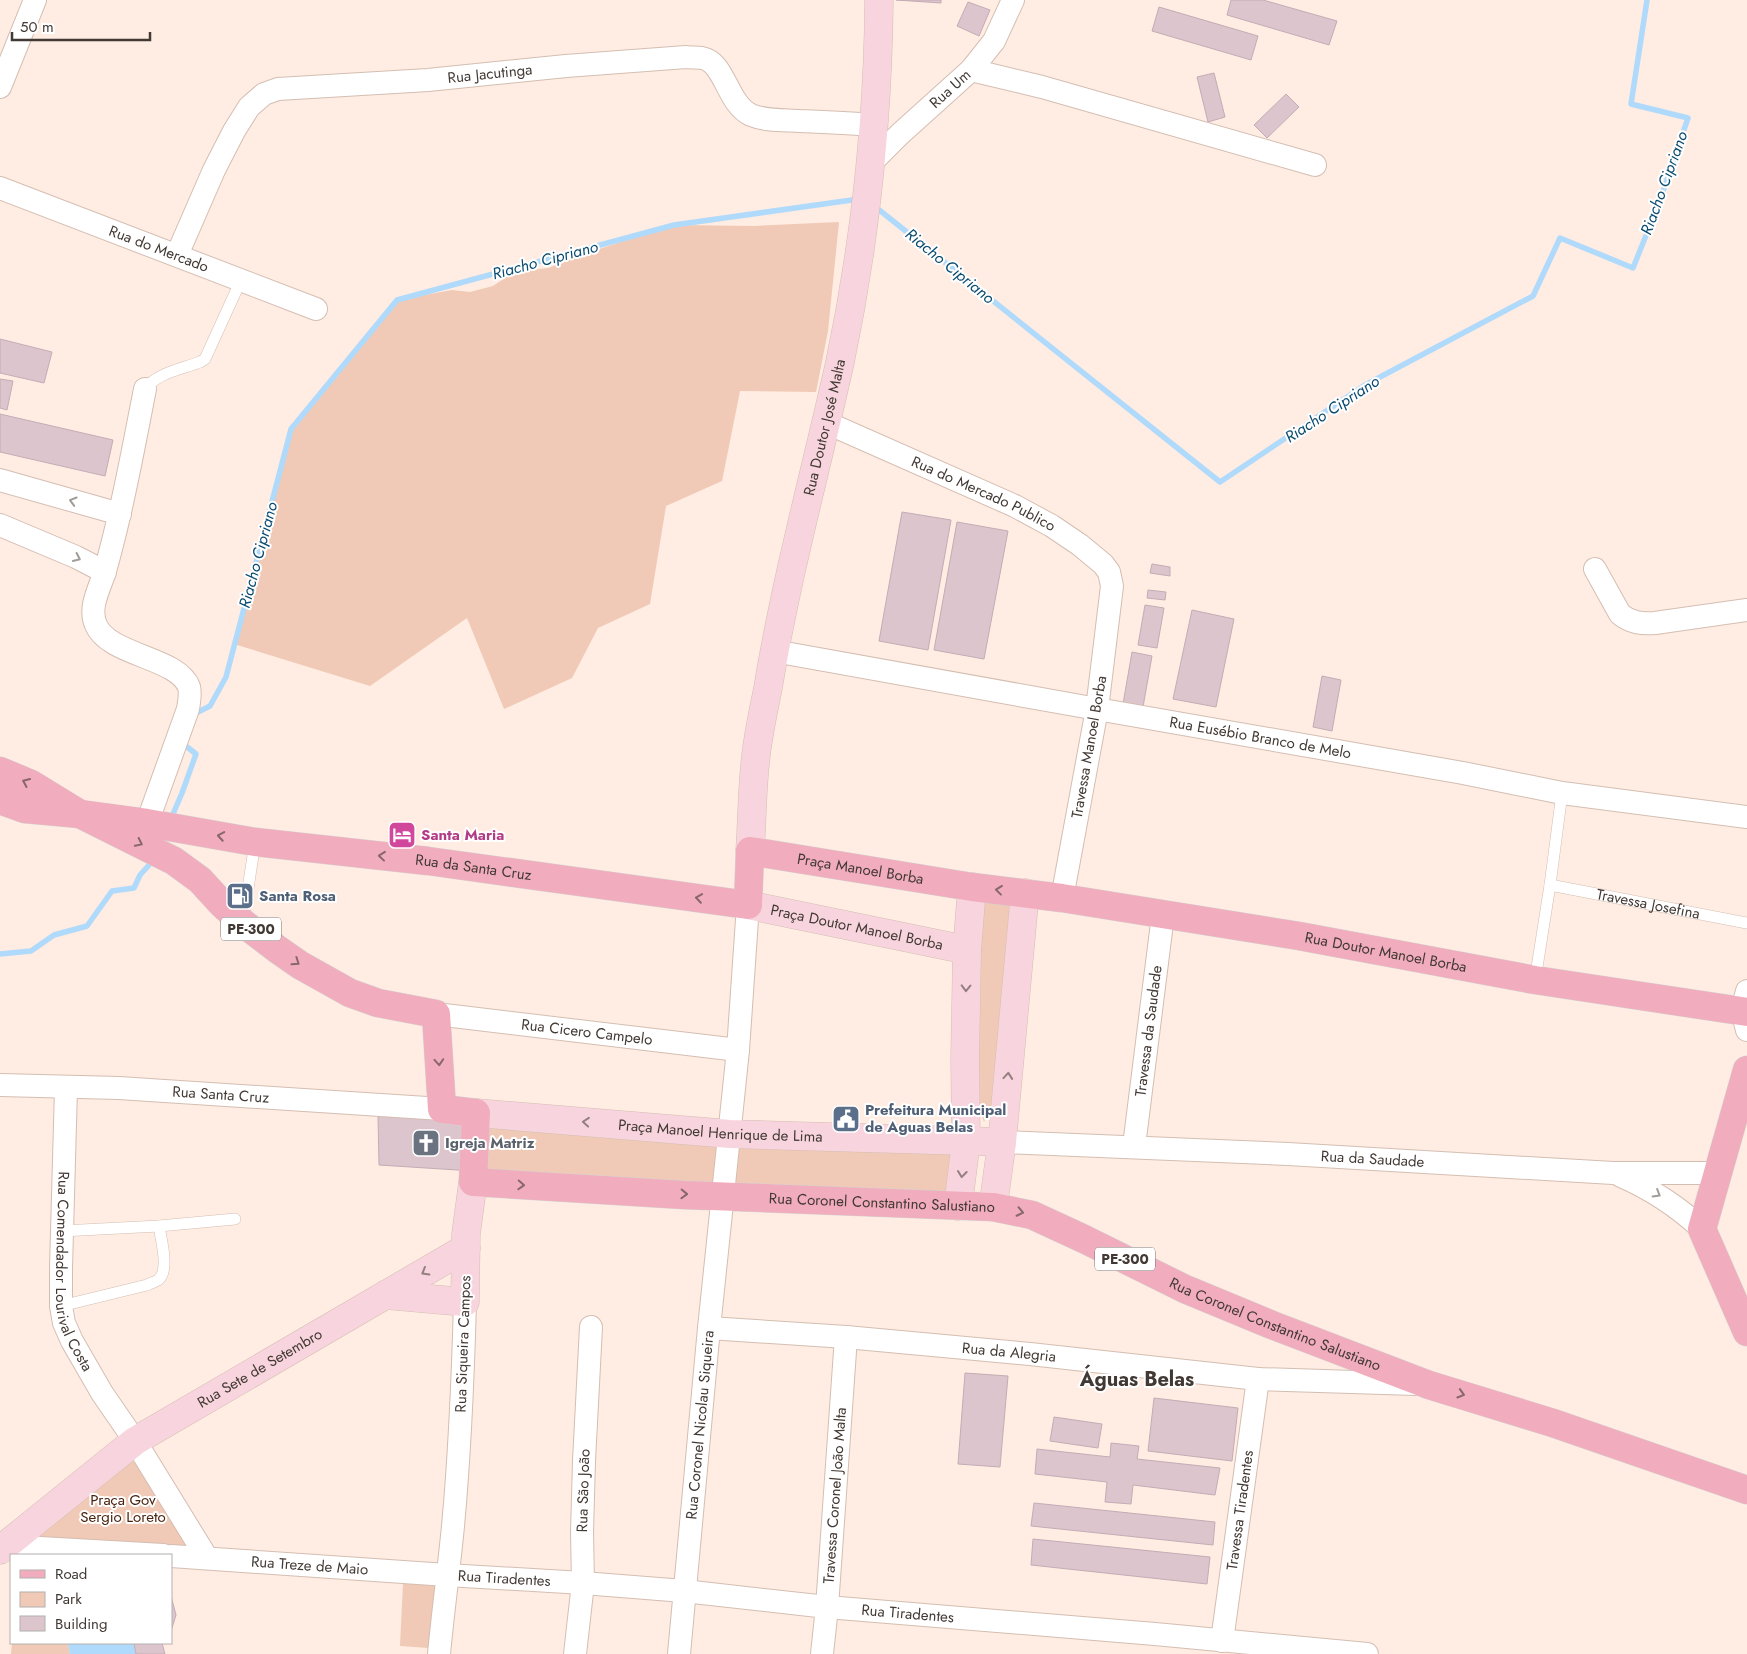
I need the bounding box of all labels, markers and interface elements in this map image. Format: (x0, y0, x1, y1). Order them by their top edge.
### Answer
scale bar (12, 10, 150, 42)
text: 50 m (20, 16, 54, 38)
street label: Rua Jacutinga (446, 58, 533, 89)
street label: Rua Um (925, 64, 976, 113)
water label: Riacho Cipriano (1635, 127, 1694, 238)
street label: Rua do Mercado (106, 220, 212, 278)
water label: Riacho Cipriano (900, 223, 1000, 309)
water label: Riacho Cipriano (489, 235, 601, 285)
street label: Rua Doutor José Malta (798, 357, 851, 498)
water label: Riacho Cipriano (1280, 369, 1384, 448)
street label: Rua do Mercado Publico (908, 451, 1060, 537)
one-way arrow (68, 496, 77, 507)
water label: Riacho Cipriano (233, 499, 283, 611)
one-way arrow (72, 552, 81, 562)
street label: Travessa Manoel Borba (1066, 674, 1112, 820)
street label: Rua Eusébio Branco de Melo (1168, 711, 1353, 764)
one-way arrow (22, 777, 31, 788)
hotel icon: Santa Maria (387, 820, 417, 850)
place label: Santa Maria (421, 824, 504, 846)
one-way arrow (217, 831, 225, 841)
one-way arrow (134, 837, 143, 847)
street label: Praça Manoel Borba (796, 848, 925, 890)
street label: Rua da Santa Cruz (414, 849, 533, 886)
one-way arrow (378, 851, 386, 862)
fuel station icon: Santa Rosa (225, 881, 255, 911)
street label: Travessa Josefina (1595, 883, 1702, 925)
place label: Santa Rosa (259, 885, 336, 907)
one-way arrow (994, 885, 1002, 896)
one-way arrow (695, 894, 704, 904)
street label: Praça Doutor Manoel Borba (768, 899, 945, 956)
road number: PE-300 (221, 918, 281, 941)
street label: Rua Doutor Manoel Borba (1303, 926, 1469, 978)
one-way arrow (290, 955, 299, 965)
street label: Travessa da Saudade (1129, 964, 1168, 1098)
one-way arrow (961, 984, 972, 992)
street label: Rua Cicero Campelo (520, 1013, 654, 1051)
one-way arrow (433, 1058, 444, 1066)
one-way arrow (1002, 1072, 1013, 1080)
street label: Rua Santa Cruz (172, 1080, 270, 1109)
place label: Prefeitura Municipal de Aguas Belas (865, 1099, 1006, 1138)
public building icon: Prefeitura Municipal de Aguas Belas (831, 1104, 861, 1134)
street label: Praça Manoel Henrique de Lima (617, 1114, 823, 1148)
one-way arrow (582, 1117, 590, 1128)
church icon: Igreja Matriz (411, 1128, 441, 1158)
place label: Igreja Matriz (445, 1132, 535, 1154)
street label: Rua da Saudade (1320, 1145, 1425, 1173)
one-way arrow (958, 1170, 968, 1179)
street label: Rua Comendador Lourival Costa (50, 1171, 98, 1376)
one-way arrow (518, 1179, 526, 1190)
street label: Rua Coronel Constantino Salustiano (768, 1187, 995, 1218)
one-way arrow (1651, 1188, 1660, 1198)
one-way arrow (680, 1189, 688, 1200)
one-way arrow (1016, 1207, 1025, 1217)
road number: PE-300 (1095, 1248, 1155, 1270)
one-way arrow (422, 1265, 431, 1275)
street label: Rua Coronel Constantino Salustiano (1166, 1272, 1384, 1377)
street label: Rua Siqueira Campos (450, 1275, 476, 1413)
street label: Rua Sete de Setembro (193, 1323, 326, 1413)
street label: Rua Coronel Nicolau Siqueira (680, 1329, 720, 1520)
street label: Rua da Alegria (961, 1337, 1057, 1368)
district label: Águas Belas (1079, 1364, 1194, 1394)
one-way arrow (1456, 1389, 1464, 1399)
street label: Travessa Coronel João Malta (818, 1407, 852, 1584)
street label: Rua São João (571, 1448, 596, 1533)
street label: Travessa Tiradentes (1221, 1449, 1259, 1572)
park label: Praça Gov Sergio Loreto (80, 1489, 166, 1528)
street label: Rua Treze de Maio (250, 1551, 369, 1581)
legend (10, 1554, 172, 1644)
text: Road (55, 1563, 87, 1585)
street label: Rua Tiradentes (457, 1565, 551, 1592)
text: Park (55, 1588, 82, 1610)
street label: Rua Tiradentes (860, 1599, 955, 1628)
text: Building (55, 1613, 107, 1635)

